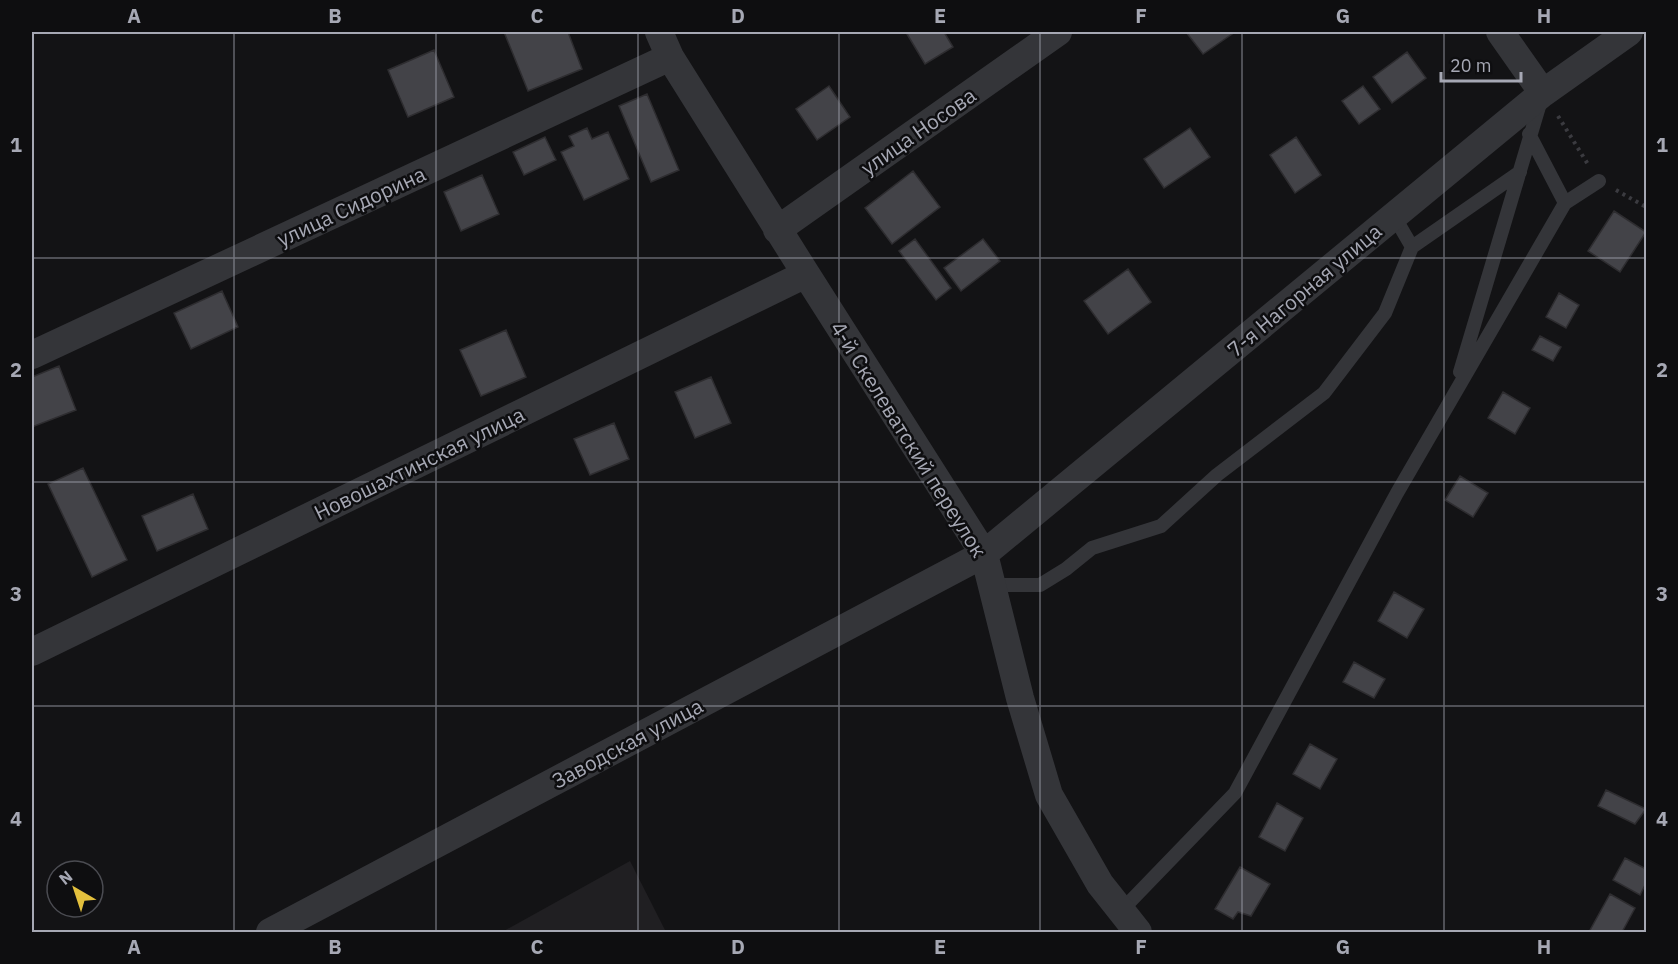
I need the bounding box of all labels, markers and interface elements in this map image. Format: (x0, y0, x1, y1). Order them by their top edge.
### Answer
text: A (127, 2, 141, 29)
text: B (328, 2, 342, 29)
text: C (530, 2, 544, 29)
text: D (731, 2, 745, 29)
text: E (934, 2, 946, 29)
text: F (1135, 2, 1147, 29)
text: G (1336, 2, 1350, 29)
text: H (1537, 2, 1551, 29)
scale bar (1441, 45, 1520, 83)
text: 20 m (1450, 54, 1492, 77)
street label: улица Носова (855, 81, 981, 181)
text: 1 (10, 131, 22, 158)
text: 1 (1656, 131, 1668, 158)
street label: улица Сидорина (272, 159, 430, 253)
street label: 7-я Нагорная улица (1221, 217, 1387, 363)
street label: 4-й Скелеватский переулок (825, 315, 993, 563)
text: 2 (10, 356, 22, 383)
text: 2 (1656, 356, 1668, 383)
street label: Новошахтинская улица (309, 400, 529, 526)
text: 3 (10, 580, 22, 607)
text: 3 (1656, 580, 1668, 607)
street label: Заводская улица (547, 691, 707, 795)
text: 4 (10, 805, 22, 832)
text: 4 (1656, 805, 1668, 832)
north arrow (45, 859, 105, 919)
text: N (55, 866, 76, 889)
text: A (127, 933, 141, 960)
text: B (328, 933, 342, 960)
text: C (530, 933, 544, 960)
text: D (731, 933, 745, 960)
text: E (934, 933, 946, 960)
text: F (1135, 933, 1147, 960)
text: G (1336, 933, 1350, 960)
text: H (1537, 933, 1551, 960)

